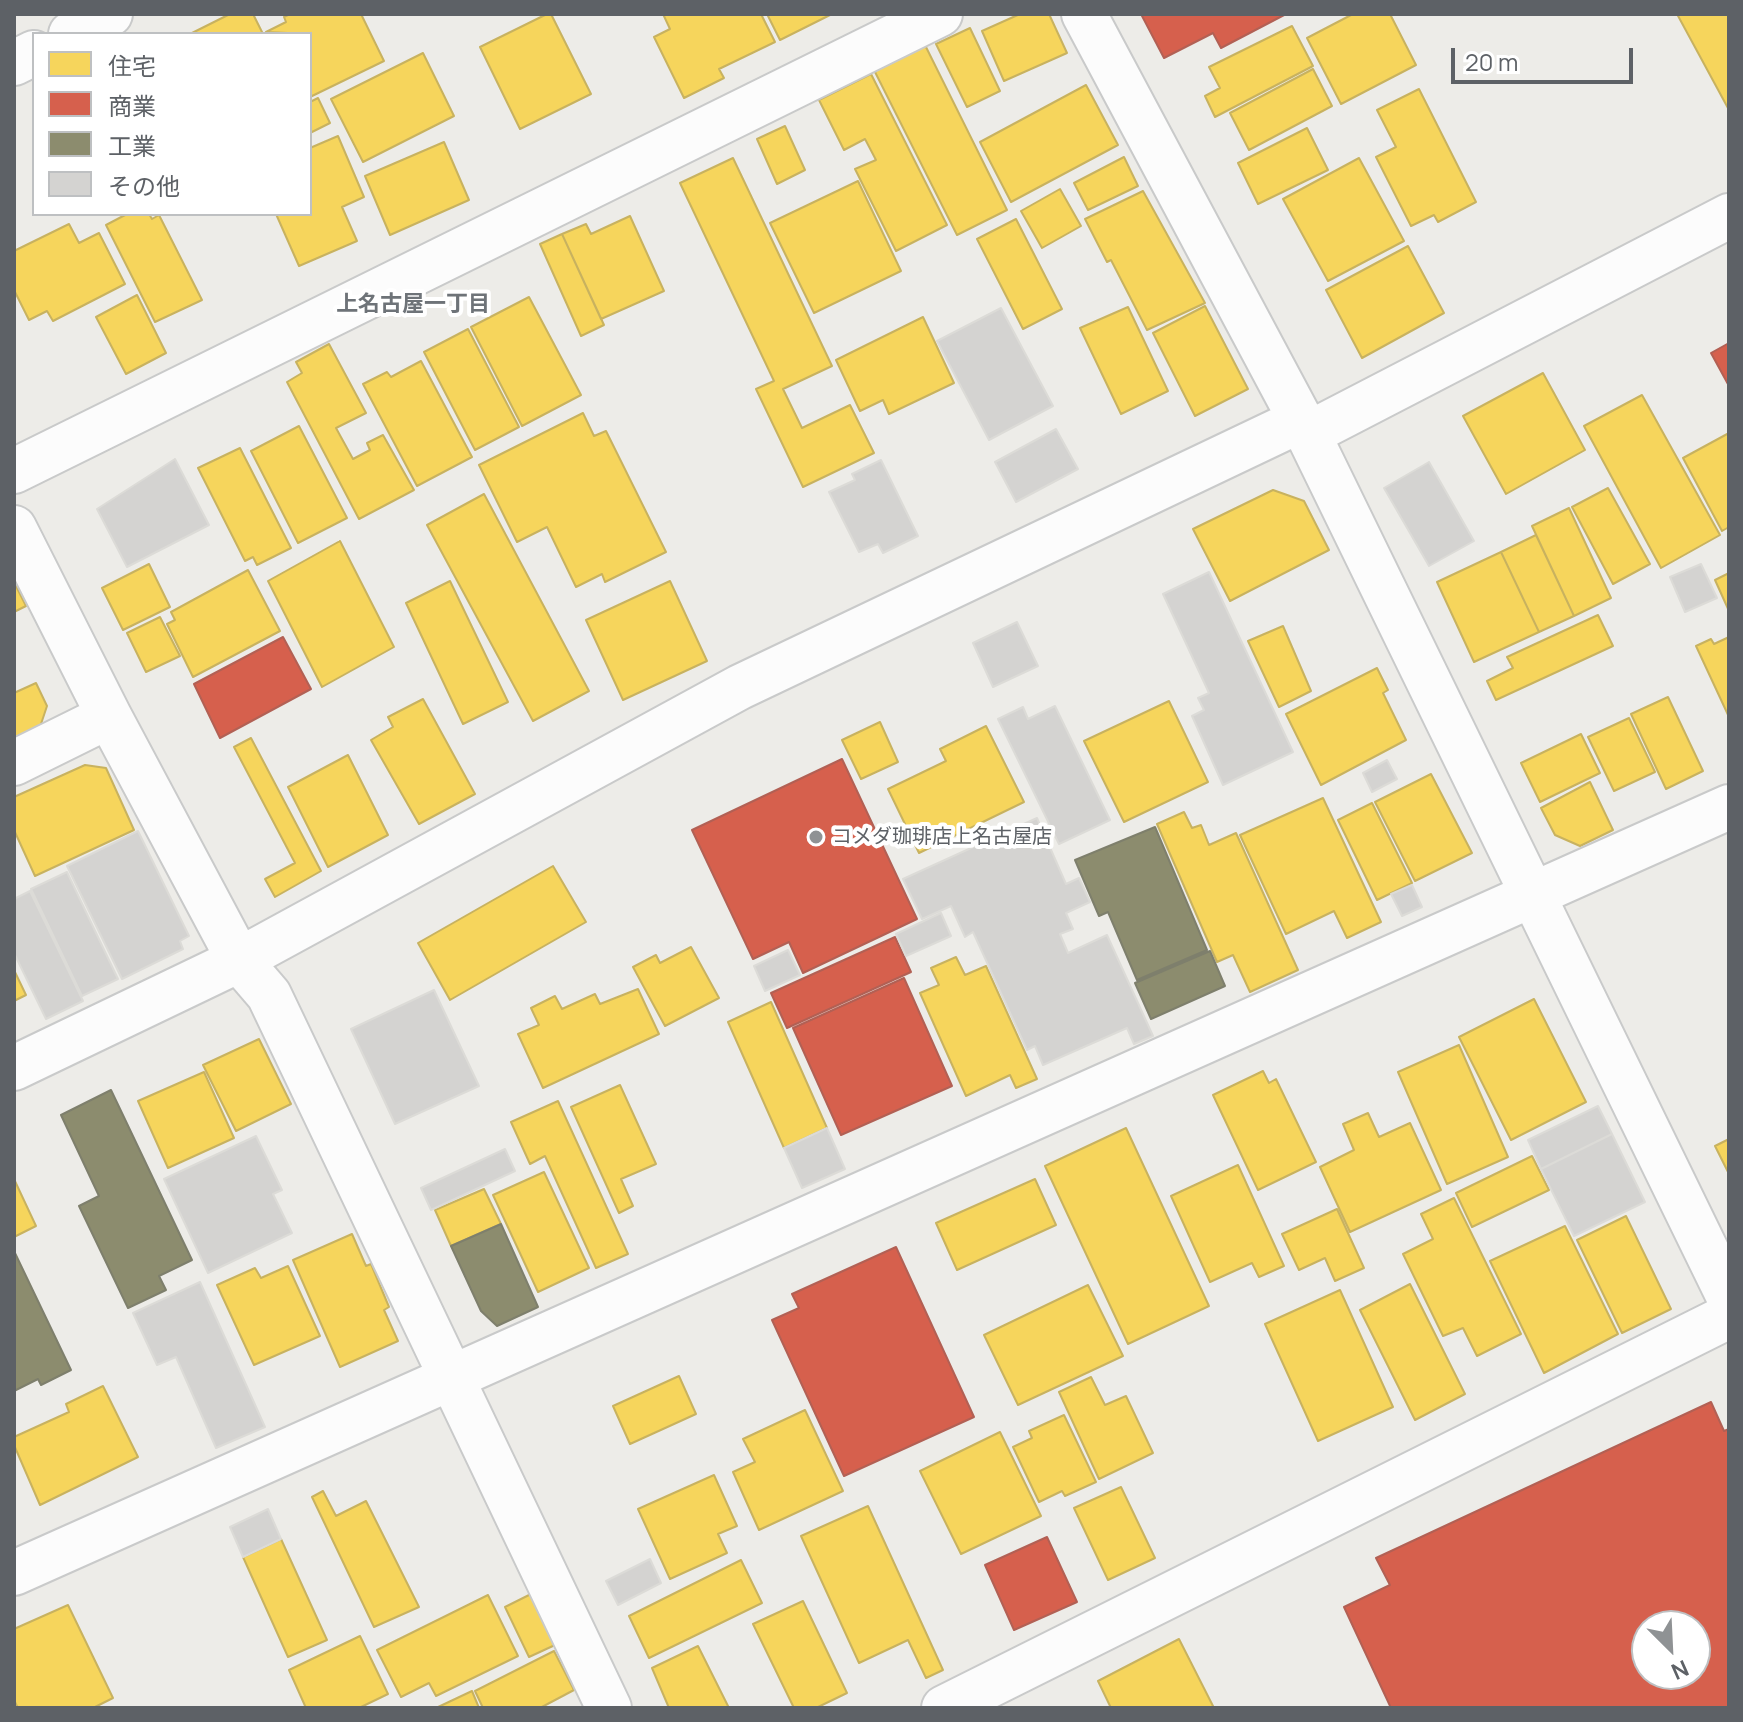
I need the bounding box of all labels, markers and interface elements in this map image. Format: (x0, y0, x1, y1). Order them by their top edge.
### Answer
legend (32, 32, 312, 216)
scale bar (1455, 32, 1637, 82)
text: 20 m (1465, 45, 1518, 78)
text: 住宅 (108, 49, 156, 82)
text: 商業 (108, 89, 156, 122)
text: 工業 (108, 129, 156, 162)
text: その他 (108, 169, 180, 202)
district label: 上名古屋一丁目 (336, 292, 490, 318)
place label: コメダ珈琲店上名古屋店 (832, 825, 1052, 849)
marker: コメダ珈琲店上名古屋店 (807, 828, 825, 846)
north arrow (1631, 1610, 1711, 1690)
text: N (1667, 1653, 1693, 1687)

